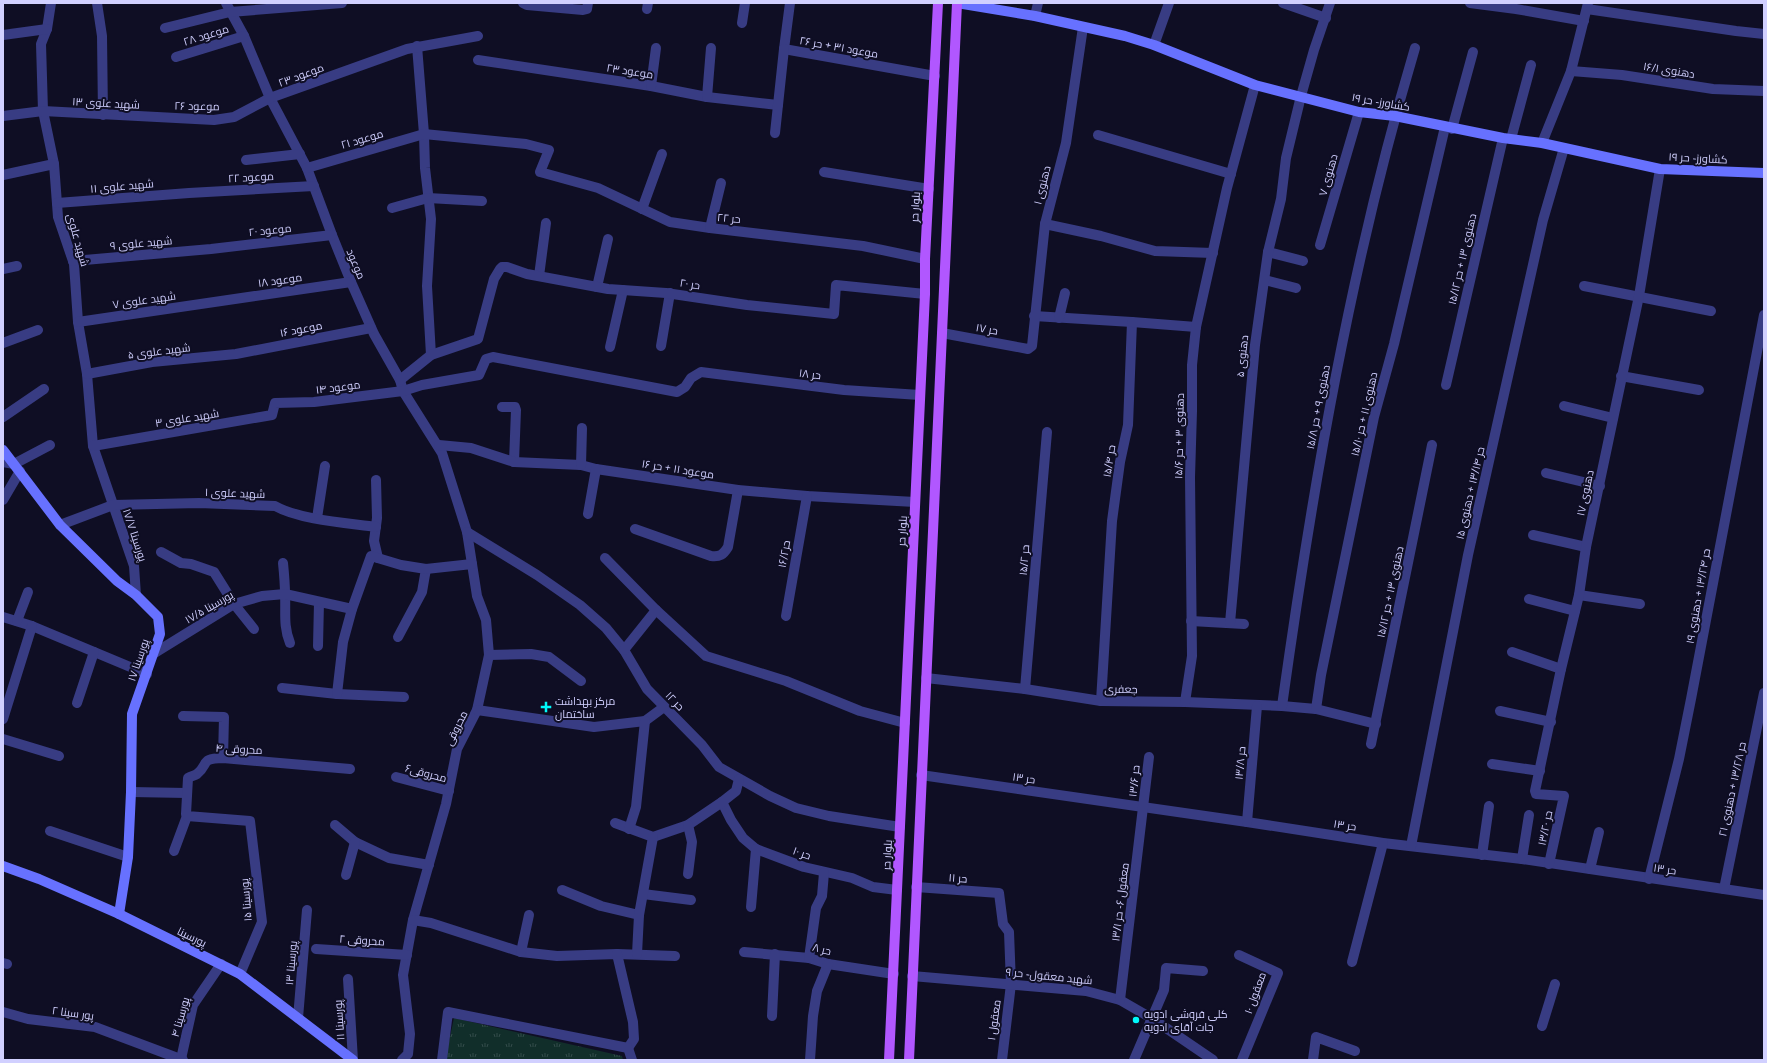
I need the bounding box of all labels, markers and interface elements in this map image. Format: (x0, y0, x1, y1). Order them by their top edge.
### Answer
street label: موعود ۲۸ (182, 22, 230, 49)
street label: موعود ۳۱ + حر ۲۶ (799, 34, 879, 61)
street label: دهنوی ۱۶/۱ (1642, 60, 1696, 81)
street label: موعود ۲۳ (277, 61, 326, 90)
street label: موعود ۲۳ (605, 61, 654, 82)
street label: کشاورز - حر ۱۹ (1351, 91, 1411, 114)
street label: شهید علوی ۱۳ (72, 95, 140, 112)
street label: موعود ۲۶ (174, 100, 220, 113)
street label: موعود ۲۱ (339, 127, 385, 152)
street label: کشاورز - حر ۱۹ (1668, 150, 1728, 167)
street label: دهنوی ۷ (1316, 153, 1341, 198)
street label: دهنوی ۱ (1031, 164, 1054, 206)
street label: موعود ۲۲ (228, 170, 274, 185)
street label: شهید علوی ۱۱ (90, 177, 154, 196)
street label: بلوار حر (908, 191, 923, 224)
street label: حر ۲۲ (717, 211, 741, 226)
street label: شهید علوی (64, 212, 91, 268)
street label: دهنوی ۱۳ + حر ۱۵/۱۲ (1446, 212, 1479, 306)
street label: موعود ۲۰ (248, 222, 292, 239)
street label: شهید علوی ۹ (109, 234, 173, 253)
street label: موعود (343, 247, 368, 281)
street label: موعود ۱۸ (257, 271, 303, 290)
street label: حر ۲۰ (679, 276, 701, 293)
street label: شهید علوی ۷ (112, 290, 177, 311)
street label: موعود ۱۶ (279, 319, 323, 340)
street label: حر ۱۷ (975, 321, 999, 338)
street label: دهنوی ۵ (1234, 334, 1251, 378)
street label: شهید علوی ۵ (127, 341, 191, 362)
street label: دهنوی ۹ + حر ۱۵/۸ (1304, 364, 1333, 450)
street label: حر ۱۸ (798, 367, 822, 382)
street label: دهنوی ۱۱ + حر ۱۵/۱۰ (1348, 371, 1380, 457)
street label: موعود ۱۴ (315, 378, 361, 397)
street label: دهنوی ۳ + حر ۱۵/۶ (1172, 393, 1187, 479)
street label: شهید علوی ۳ (154, 407, 220, 430)
street label: حر ۱۵/۴ (1101, 444, 1118, 478)
street label: حر ۱۳/۱۴ + دهنوی ۱۵ (1454, 446, 1487, 541)
street label: موعود ۱۱ + حر ۱۶ (641, 457, 715, 482)
street label: دهنوی ۱۷ (1574, 469, 1597, 517)
street label: شهید علوی ۱ (205, 486, 265, 501)
street label: پورسینا ۱۷/۷ (120, 507, 149, 563)
street label: بلوار حر (895, 515, 910, 548)
street label: حر۱۶/۲ (776, 539, 793, 569)
street label: حر ۱۵/۲ (1017, 544, 1032, 576)
street label: دهنوی ۱۳ + حر ۱۵/۱۲ (1374, 545, 1407, 639)
street label: حر ۱۳/۲۴ + دهنوی ۱۹ (1684, 547, 1713, 645)
street label: پورسینا ۱۷/۵ (183, 588, 236, 627)
street label: پورسینا ۱۷ (125, 637, 152, 683)
street label: جعفری (1104, 683, 1138, 696)
street label: حر ۱۲ (663, 689, 687, 714)
place label: مرکز بهداشت ساختمان (555, 695, 615, 721)
marker: مرکز بهداشت ساختمان (540, 701, 552, 713)
street label: محروقی (442, 709, 470, 748)
street label: حر ۱۳/۲۸ + دهنوی ۲۱ (1716, 741, 1749, 838)
street label: محروقی ۴ (215, 742, 263, 757)
street label: حر ۱۳/۸ (1233, 746, 1248, 780)
street label: محروقی۶ (404, 762, 448, 785)
street label: حر ۱۳/۶ (1126, 764, 1143, 798)
street label: حر ۱۳ (1012, 770, 1036, 787)
street label: حر ۱۳/۲۰ (1535, 809, 1556, 847)
street label: حر ۱۳ (1333, 817, 1357, 834)
street label: بلوار حر (880, 839, 895, 872)
street label: حر ۱۰ (791, 844, 813, 863)
street label: حر ۱۳ (1653, 861, 1677, 878)
street label: معقول ۶ - حر ۱۳/۱ (1109, 862, 1132, 942)
street label: حر ۱۱ (948, 871, 968, 886)
street label: پورسینا ۱۵ (238, 878, 255, 922)
street label: پورسینا (175, 925, 209, 950)
street label: محروقی ۲ (339, 932, 385, 949)
street label: پورسینا ۱۳ (283, 940, 300, 986)
street label: حر ۸ (811, 941, 833, 958)
street label: شهید معقول - حر ۹ (1005, 965, 1093, 988)
street label: معقول ۱۰ (1242, 970, 1269, 1016)
street label: پورسینا ۴ (169, 996, 192, 1039)
street label: پورسینا ۱۱ (332, 999, 347, 1041)
street label: معقول ۱ (985, 999, 1004, 1041)
street label: پور سینا ۲ (51, 1004, 95, 1023)
place label: کلی فروشی ادویه جات آقای ادویه (1144, 1008, 1228, 1034)
marker: کلی فروشی ادویه جات آقای ادویه (1131, 1015, 1141, 1025)

